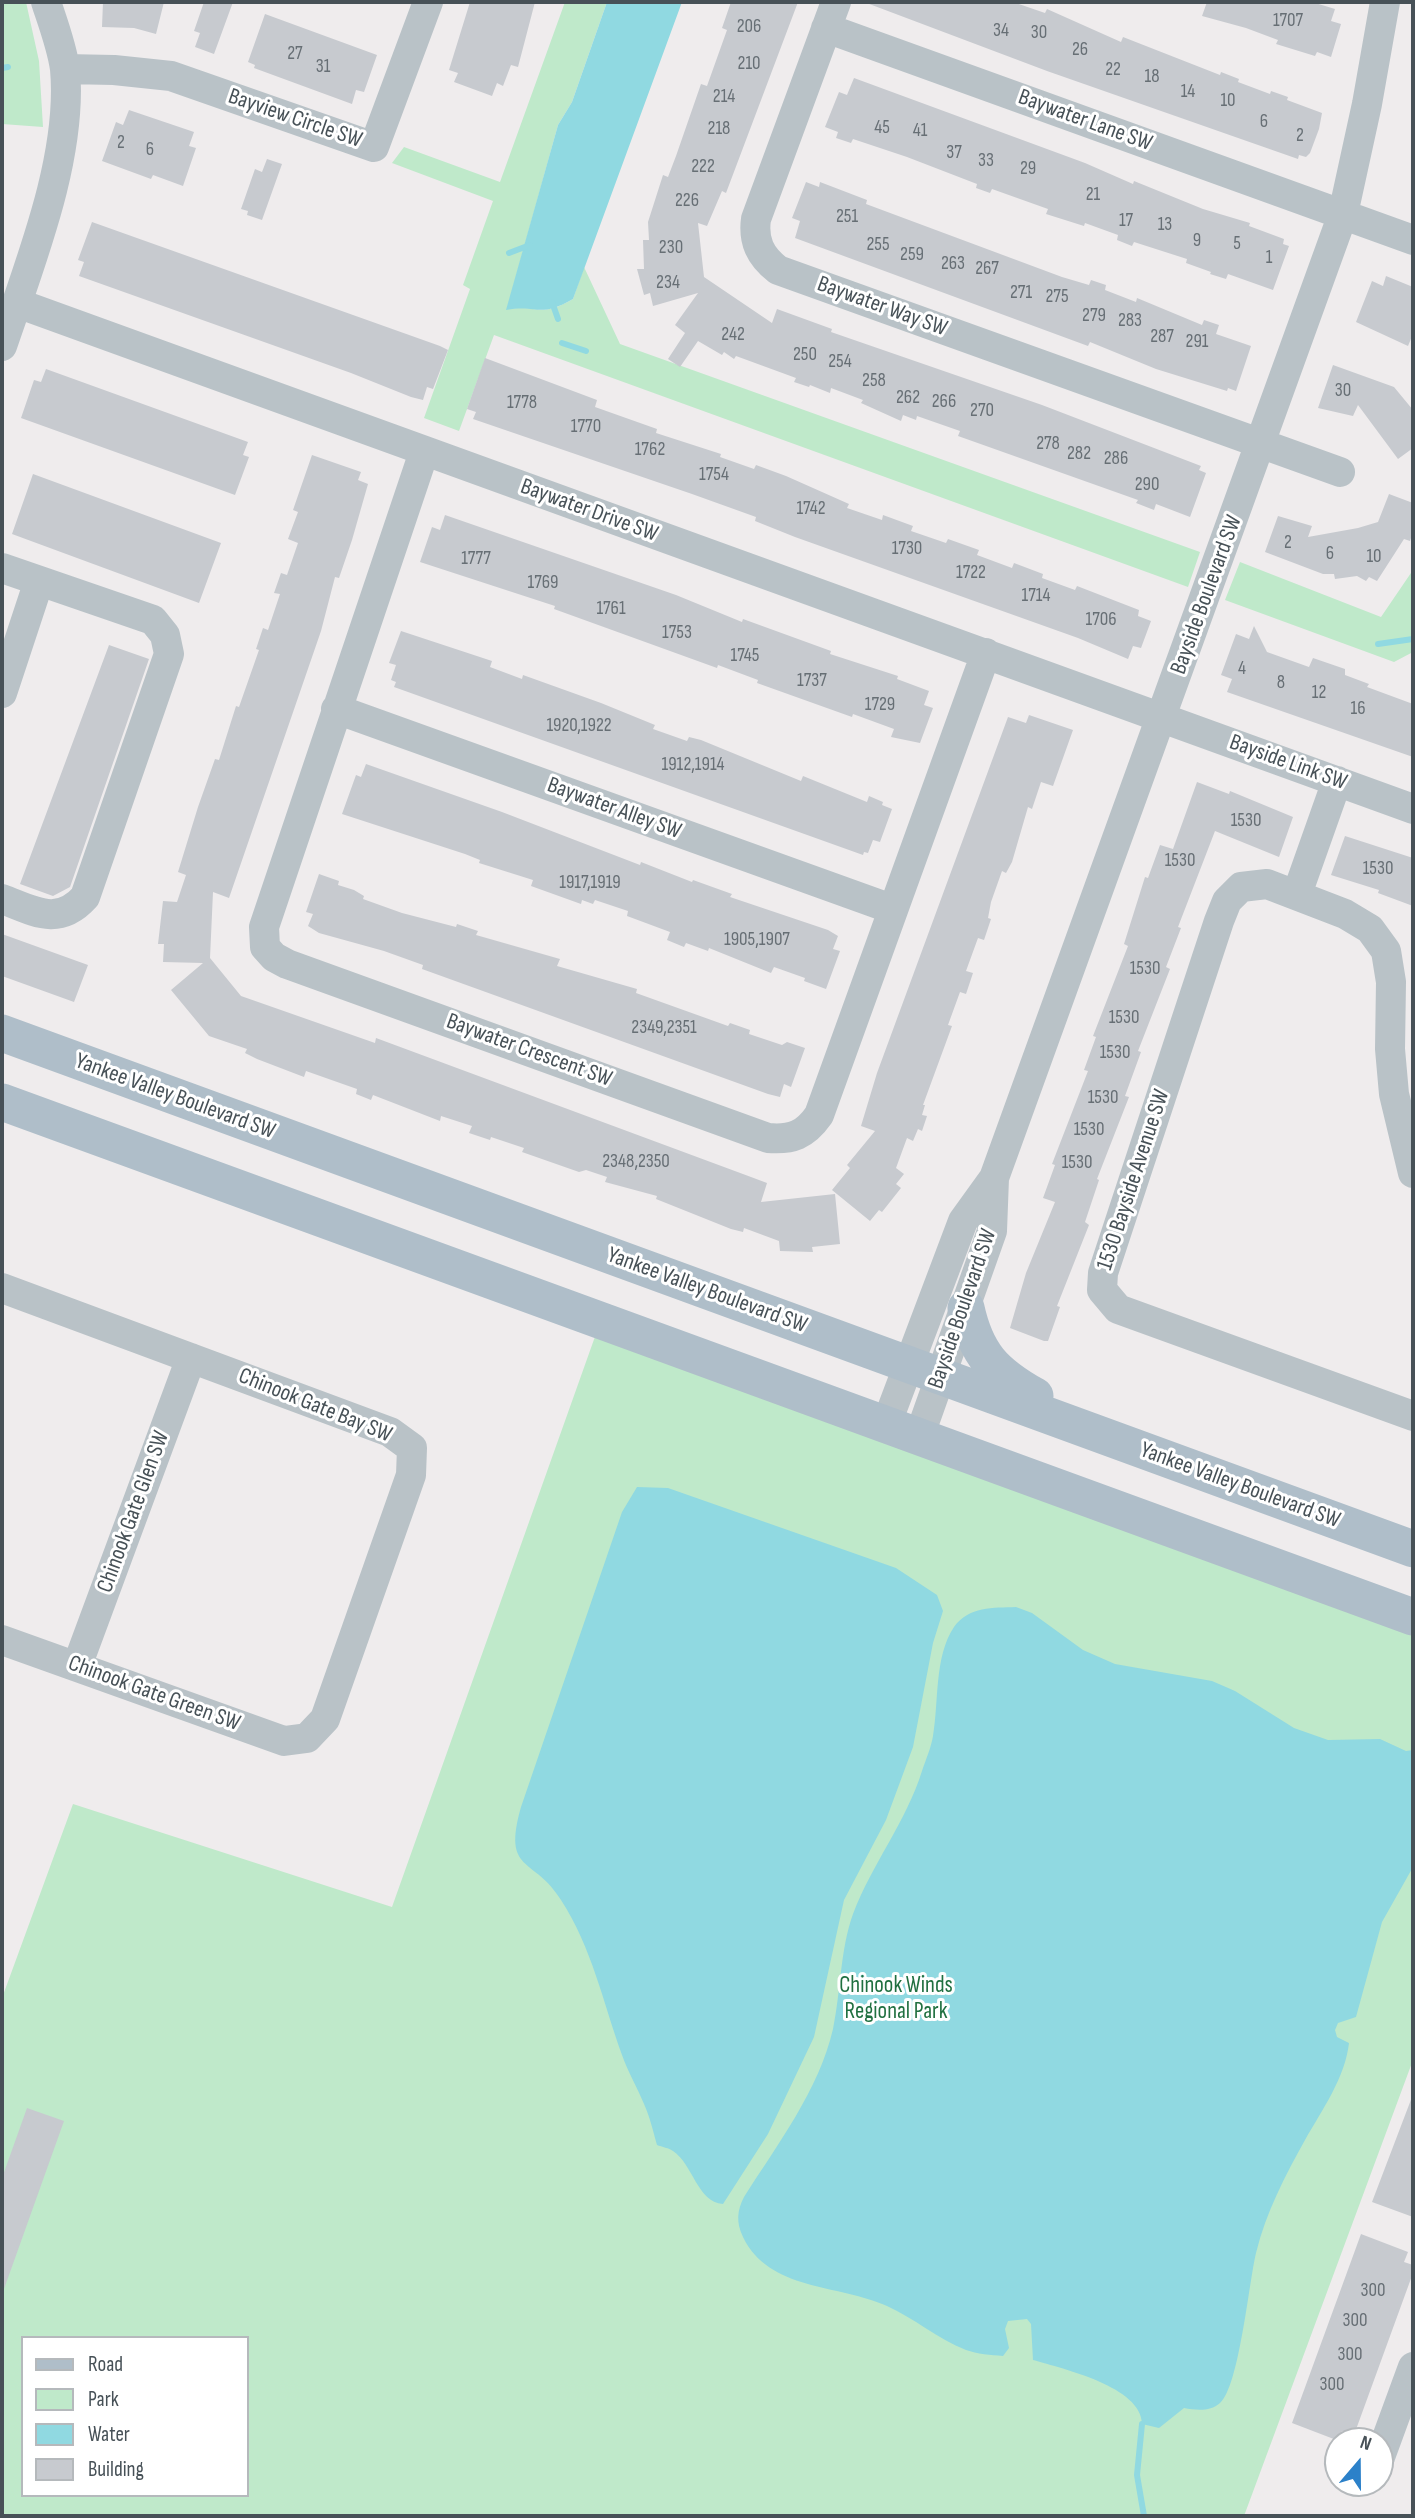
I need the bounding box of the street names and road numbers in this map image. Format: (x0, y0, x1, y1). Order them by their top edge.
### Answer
street label: Bayview Circle SW (224, 83, 366, 155)
street label: Baywater Lane SW (1014, 84, 1156, 158)
street label: Baywater Way SW (813, 271, 951, 343)
street label: Baywater Drive SW (516, 473, 662, 549)
street label: Bayside Boulevard SW (1165, 512, 1249, 678)
street label: Bayside Link SW (1226, 729, 1350, 797)
street label: Baywater Alley SW (543, 772, 685, 846)
street label: Baywater Crescent SW (442, 1008, 616, 1094)
street label: Yankee Valley Boulevard SW (71, 1048, 279, 1146)
street label: 1530 Bayside Avenue SW (1092, 1086, 1176, 1274)
street label: Bayside Boulevard SW (923, 1225, 1003, 1393)
street label: Yankee Valley Boulevard SW (603, 1242, 811, 1340)
street label: Chinook Gate Bay SW (234, 1363, 396, 1449)
street label: Chinook Gate Glen SW (92, 1427, 176, 1597)
street label: Yankee Valley Boulevard SW (1136, 1437, 1344, 1535)
street label: Chinook Gate Green SW (64, 1650, 244, 1738)

